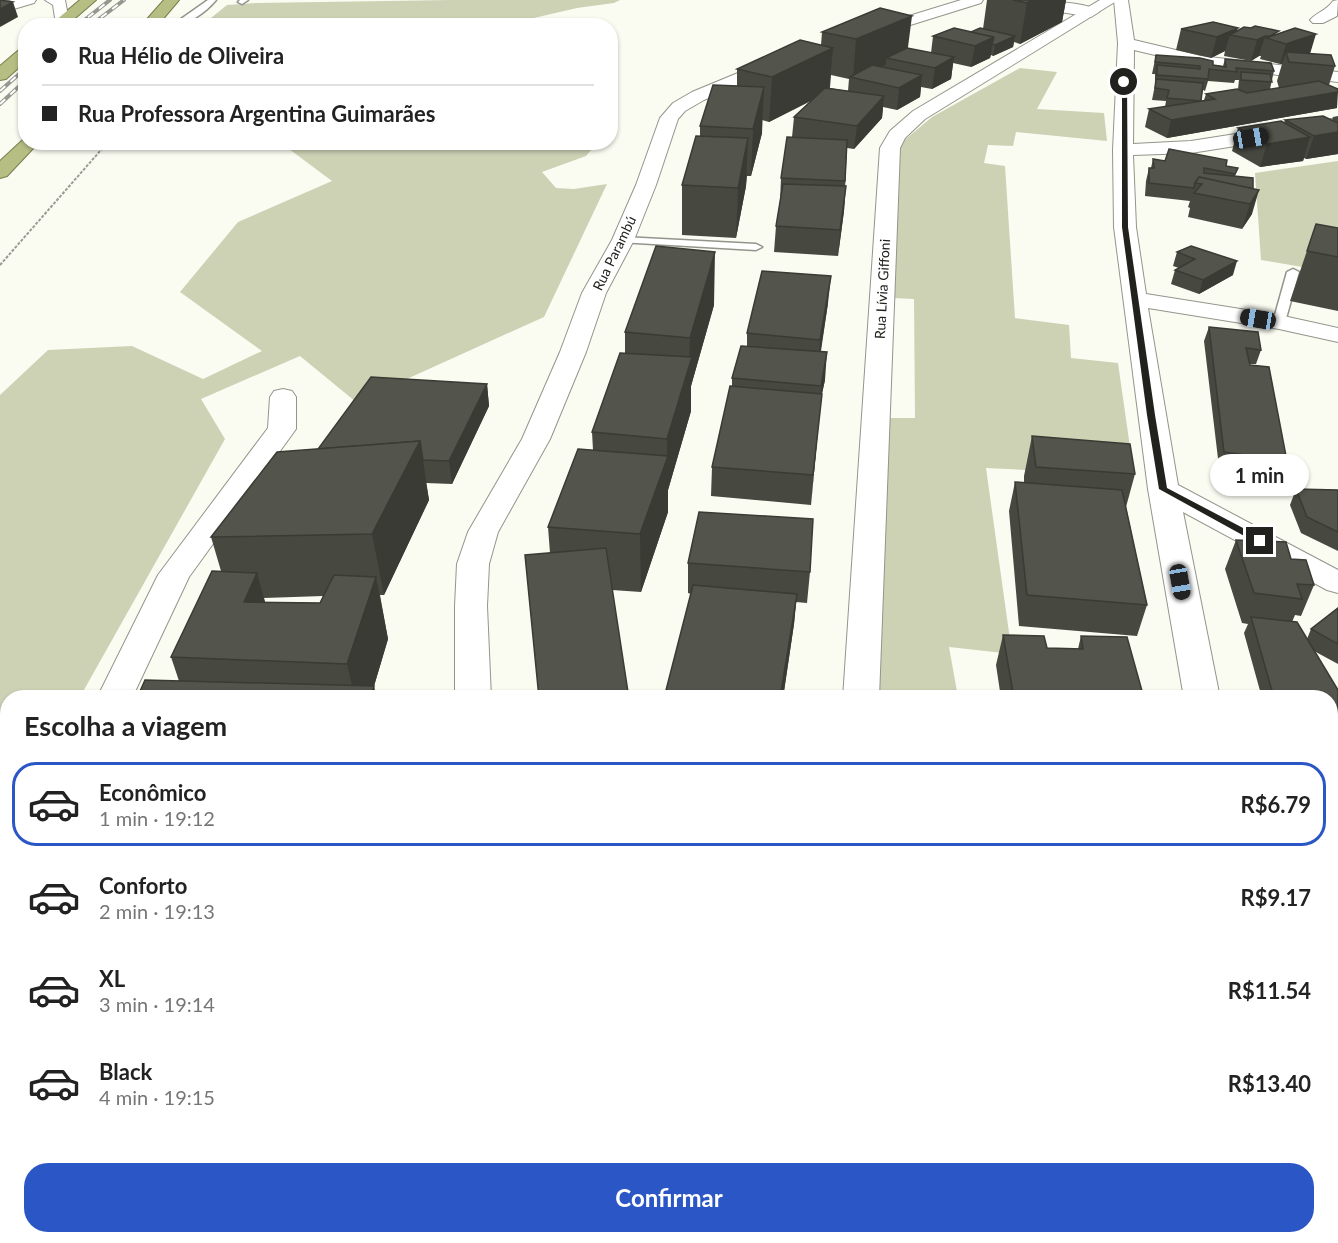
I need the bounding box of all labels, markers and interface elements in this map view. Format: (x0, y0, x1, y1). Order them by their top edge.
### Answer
text: Rua Hélio de Oliveira (78, 42, 284, 69)
route start (1110, 68, 1137, 95)
text: Rua Professora Argentina Guimarães (78, 100, 435, 127)
car (1232, 126, 1270, 150)
street label: Rua Parambú (589, 213, 639, 293)
street label: Rua Lívia Giffoni (871, 239, 893, 339)
car (1239, 307, 1277, 331)
callout: 1 min (1210, 454, 1310, 496)
text: 1 min (1235, 463, 1284, 487)
route end (1246, 527, 1273, 554)
car (1168, 563, 1192, 601)
text: Escolha a viagem (24, 709, 227, 742)
icon: car (27, 777, 81, 831)
text: Econômico (99, 779, 206, 806)
text: R$6.79 (1241, 791, 1311, 818)
text: 1 min · 19:12 (99, 806, 215, 830)
icon: car (27, 870, 81, 924)
text: Conforto (99, 872, 187, 899)
text: R$9.17 (1241, 884, 1311, 911)
text: 2 min · 19:13 (99, 899, 215, 923)
icon: car (27, 963, 81, 1017)
text: XL (99, 965, 125, 992)
text: R$11.54 (1228, 977, 1311, 1004)
text: 3 min · 19:14 (99, 992, 215, 1016)
icon: car (27, 1056, 81, 1110)
text: Black (99, 1058, 152, 1085)
text: R$13.40 (1228, 1070, 1311, 1097)
text: 4 min · 19:15 (99, 1085, 215, 1109)
button: Confirmar (24, 1163, 1314, 1232)

